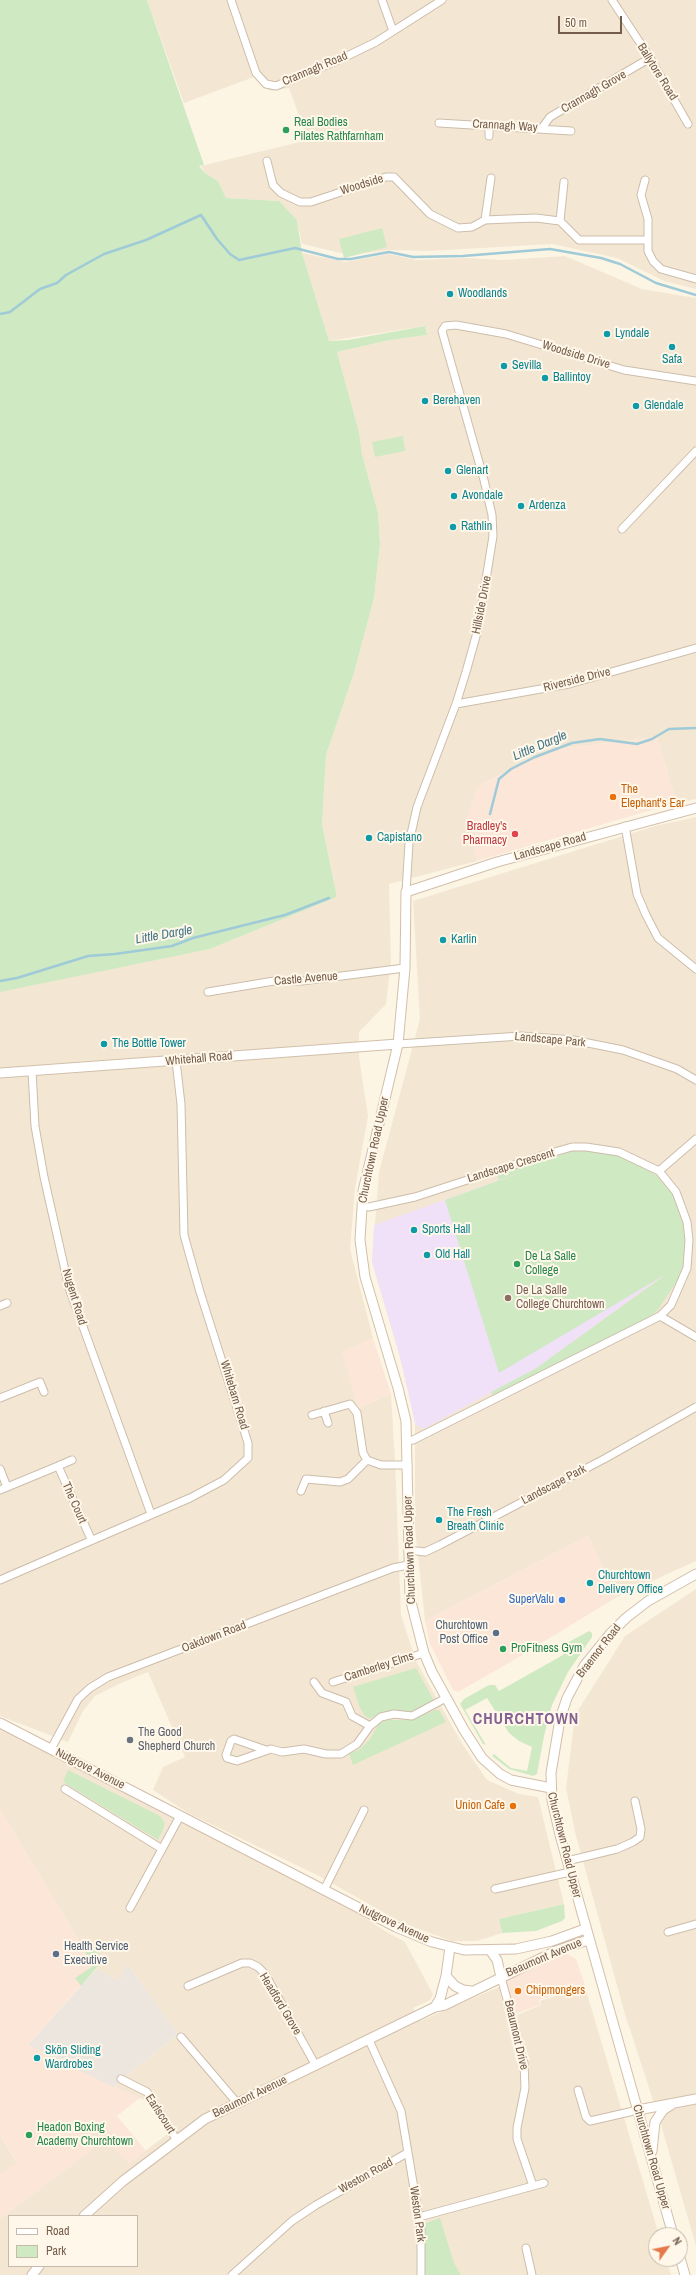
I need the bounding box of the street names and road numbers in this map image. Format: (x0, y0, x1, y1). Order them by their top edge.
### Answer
street label: Ballytore Road (634, 41, 680, 103)
street label: Crannagh Road (280, 49, 350, 89)
street label: Crannagh Grove (559, 68, 629, 116)
street label: Crannagh Way (472, 117, 538, 135)
street label: Woodside (339, 172, 385, 198)
street label: Woodside Drive (540, 338, 612, 372)
street label: Hillside Drive (469, 575, 495, 635)
street label: Riverside Drive (542, 665, 612, 695)
street label: Landscape Road (512, 830, 588, 864)
street label: Castle Avenue (274, 969, 338, 989)
street label: Landscape Park (514, 1030, 586, 1050)
street label: Whitehall Road (165, 1049, 233, 1069)
street label: Churchtown Road Upper (356, 1096, 392, 1204)
street label: Landscape Crescent (466, 1146, 556, 1186)
street label: Nugent Road (59, 1267, 89, 1327)
street label: Whitebarn Road (217, 1359, 251, 1431)
street label: Landscape Park (519, 1462, 589, 1508)
street label: The Court (59, 1480, 89, 1526)
street label: Churchtown Road Upper (401, 1496, 419, 1604)
street label: Oakdown Road (180, 1618, 248, 1656)
street label: Braemor Road (574, 1621, 624, 1681)
street label: Camberley Elms (342, 1649, 416, 1685)
street label: Nutgrove Avenue (53, 1745, 127, 1793)
street label: Churchtown Road Upper (544, 1791, 584, 1899)
street label: Nutgrove Avenue (357, 1901, 431, 1947)
street label: Beaumont Avenue (504, 1936, 584, 1980)
street label: Headford Grove (256, 1970, 304, 2038)
street label: Beaumont Drive (501, 1999, 531, 2071)
street label: Beaumont Avenue (211, 2073, 289, 2121)
street label: Earlscourt (142, 2092, 178, 2136)
street label: Churchtown Road Upper (629, 2103, 673, 2211)
street label: Weston Road (337, 2155, 395, 2197)
street label: Weston Park (406, 2185, 428, 2243)

